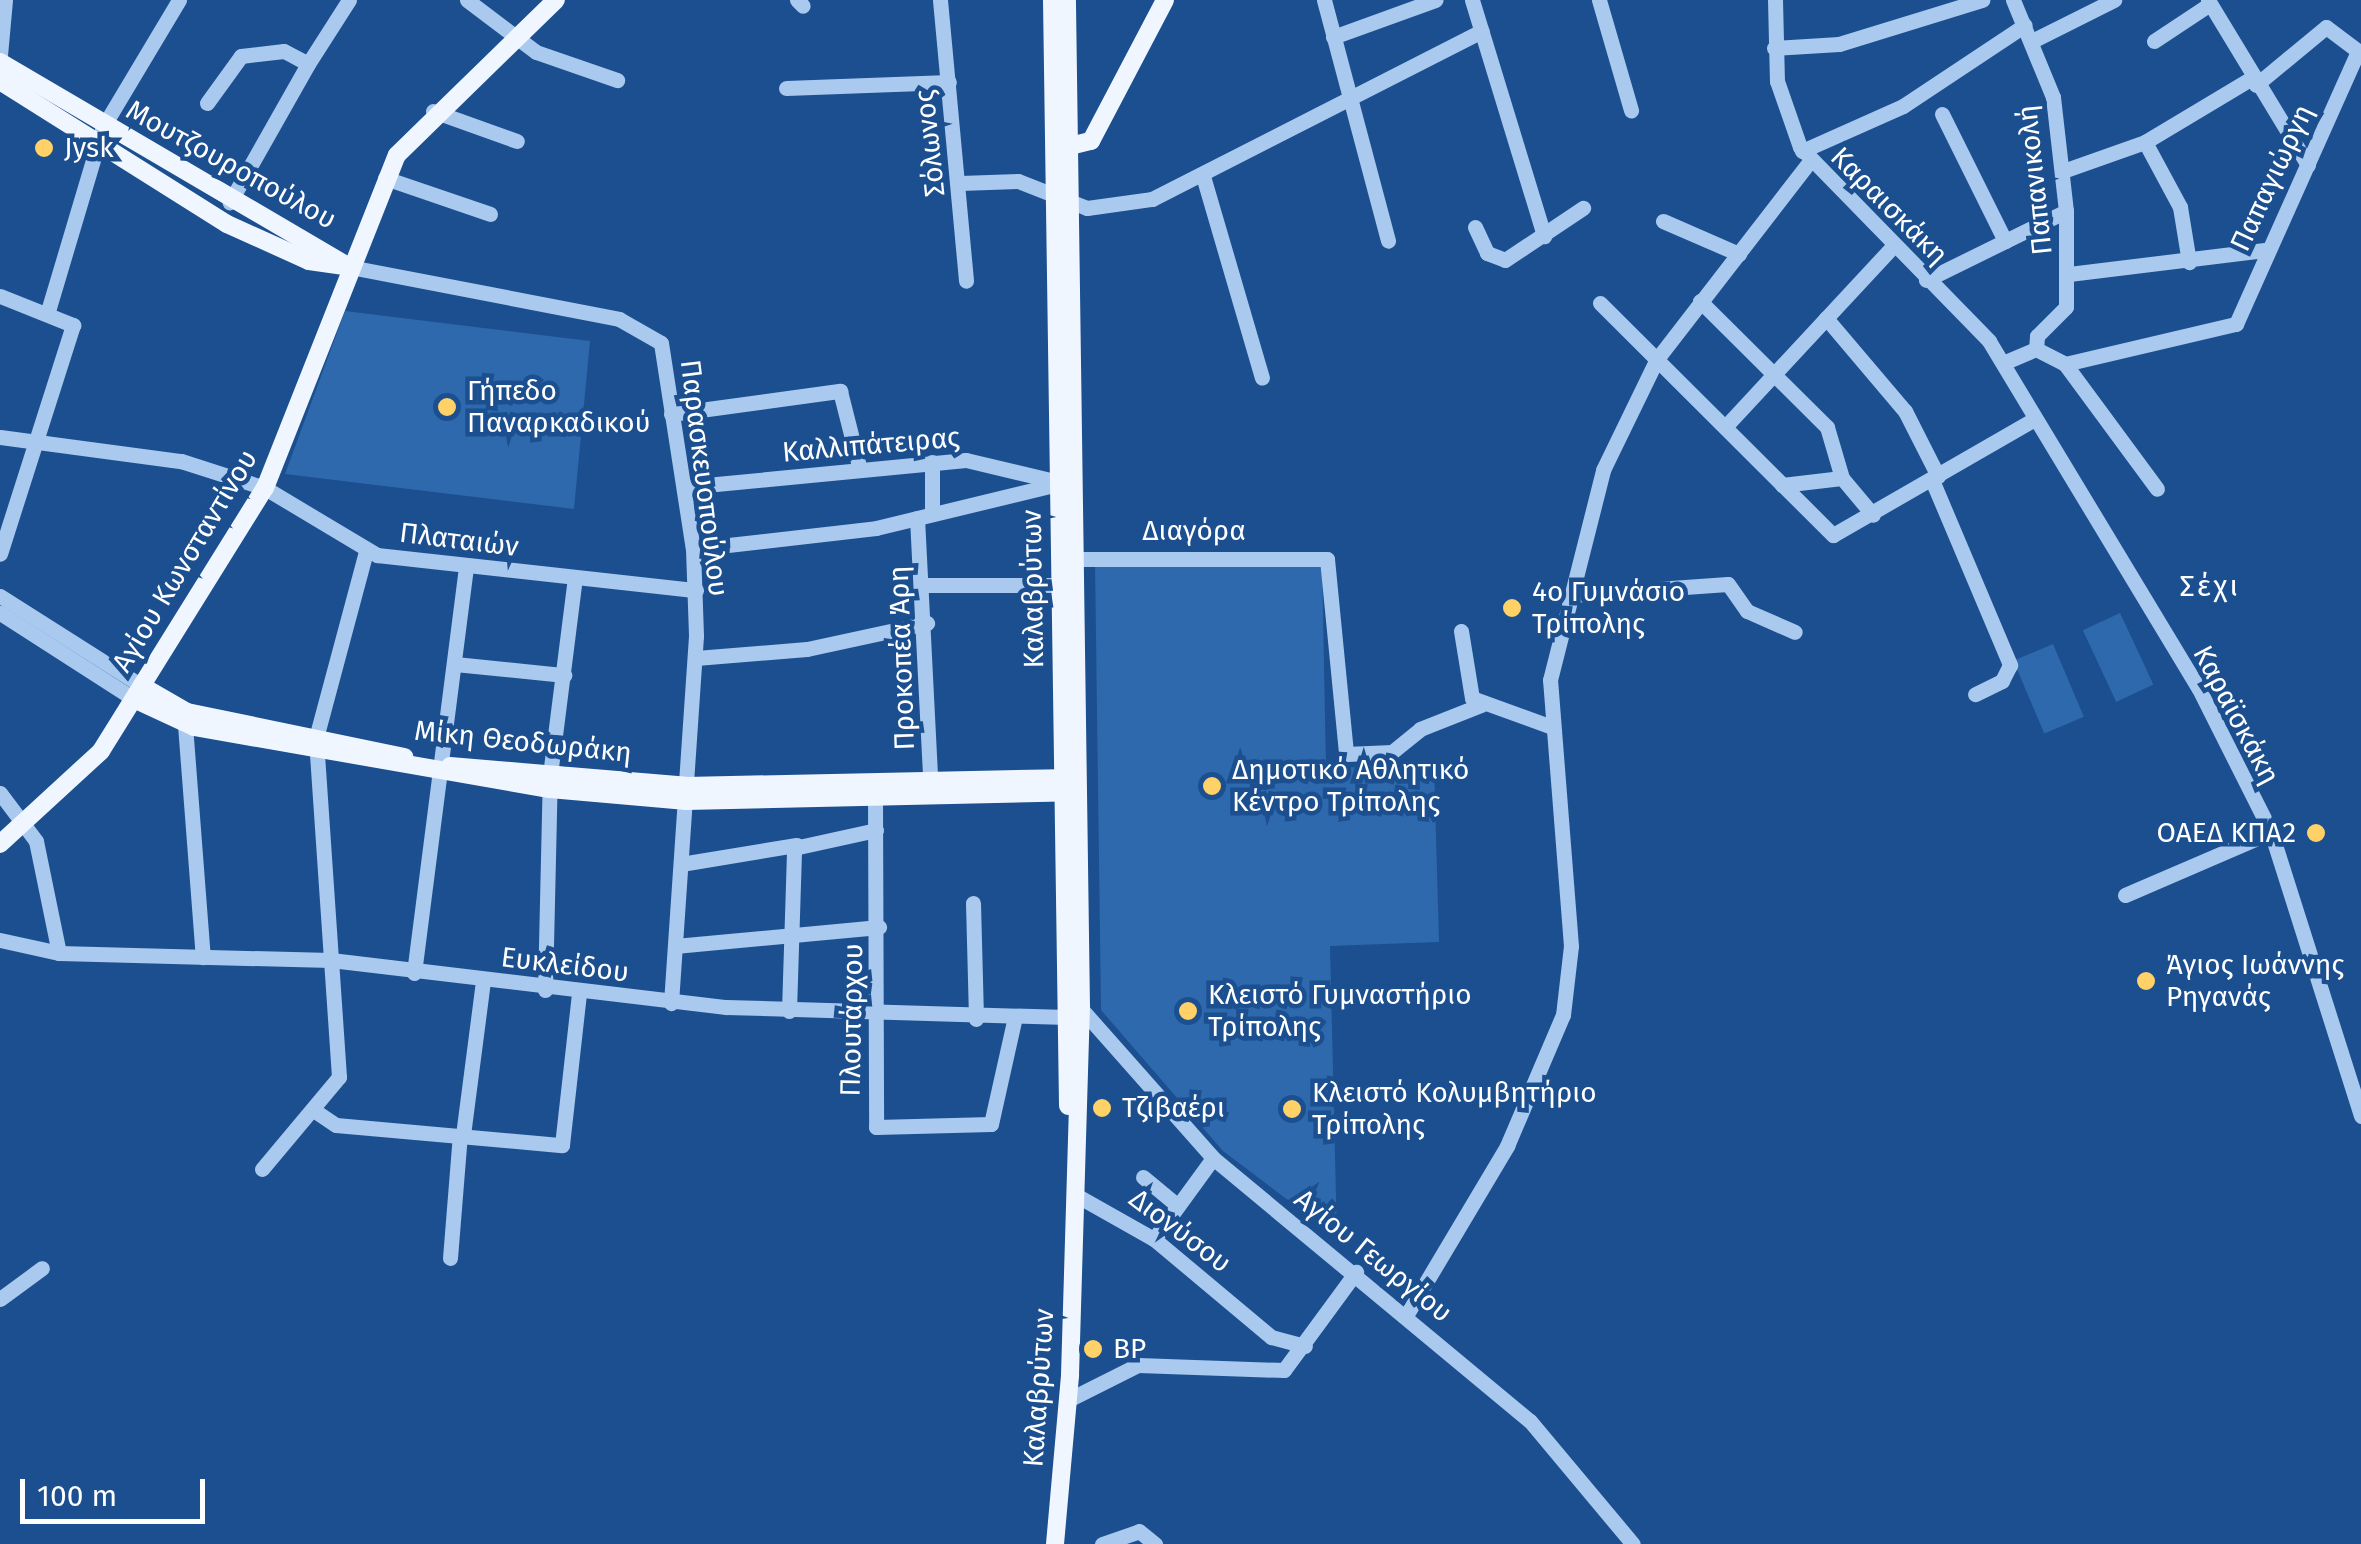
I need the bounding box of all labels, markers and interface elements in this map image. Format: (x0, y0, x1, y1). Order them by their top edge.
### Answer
street label: Σόλωνος (908, 88, 952, 198)
street label: Μουτζουροπούλου (120, 93, 342, 237)
street label: Παπαγιώργη (2223, 99, 2321, 257)
street label: Παπανικολή (2010, 103, 2060, 257)
place label: Jysk (64, 131, 114, 165)
marker: Jysk (33, 137, 55, 159)
street label: Καραισκάκη (1823, 140, 1955, 272)
street label: Παρασκευοπούλου (673, 358, 735, 598)
place label: Γήπεδο Παναρκαδικού (467, 374, 650, 440)
marker: Γήπεδο Παναρκαδικού (436, 396, 458, 418)
street label: Καλλιπάτειρας (781, 420, 961, 470)
street label: Αγίου Κωνσταντίνου (105, 444, 265, 678)
street label: Καλαβρύτων (1015, 509, 1051, 669)
street label: Διαγόρα (1142, 514, 1246, 548)
street label: Πλαταιών (397, 516, 521, 564)
street label: Προκοπέα Άρη (882, 565, 922, 751)
district label: Σέχι (2180, 568, 2240, 604)
place label: 4ο Γυμνάσιο Τρίπολης (1532, 575, 1685, 641)
marker: 4ο Γυμνάσιο Τρίπολης (1501, 597, 1523, 619)
street label: Καραϊσκάκη (2185, 640, 2287, 790)
street label: Μίκη Θεοδωράκη (413, 714, 633, 770)
place label: Δημοτικό Αθλητικό Κέντρο Τρίπολης (1232, 753, 1469, 819)
marker: Δημοτικό Αθλητικό Κέντρο Τρίπολης (1201, 775, 1223, 797)
place label: ΟΑΕΔ ΚΠΑ2 (2157, 816, 2296, 850)
marker: ΟΑΕΔ ΚΠΑ2 (2305, 822, 2327, 844)
street label: Ευκλείδου (499, 940, 631, 990)
street label: Πλουτάρχου (834, 943, 870, 1097)
place label: Άγιος Ιωάννης Ρηγανάς (2166, 948, 2344, 1014)
marker: Άγιος Ιωάννης Ρηγανάς (2135, 970, 2157, 992)
place label: Κλειστό Γυμναστήριο Τρίπολης (1208, 978, 1472, 1044)
marker: Κλειστό Γυμναστήριο Τρίπολης (1177, 1000, 1199, 1022)
place label: Κλειστό Κολυμβητήριο Τρίπολης (1312, 1076, 1597, 1142)
place label: Τζιβαέρι (1122, 1091, 1225, 1125)
marker: Τζιβαέρι (1091, 1097, 1113, 1119)
marker: Κλειστό Κολυμβητήριο Τρίπολης (1281, 1098, 1303, 1120)
street label: Διονύσου (1122, 1182, 1238, 1280)
street label: Αγίου Γεωργίου (1287, 1182, 1459, 1330)
street label: Καλαβρύτων (1017, 1308, 1061, 1468)
place label: BP (1113, 1332, 1146, 1366)
marker: BP (1082, 1338, 1104, 1360)
scale bar (25, 1459, 210, 1521)
text: 100 m (37, 1478, 117, 1514)

